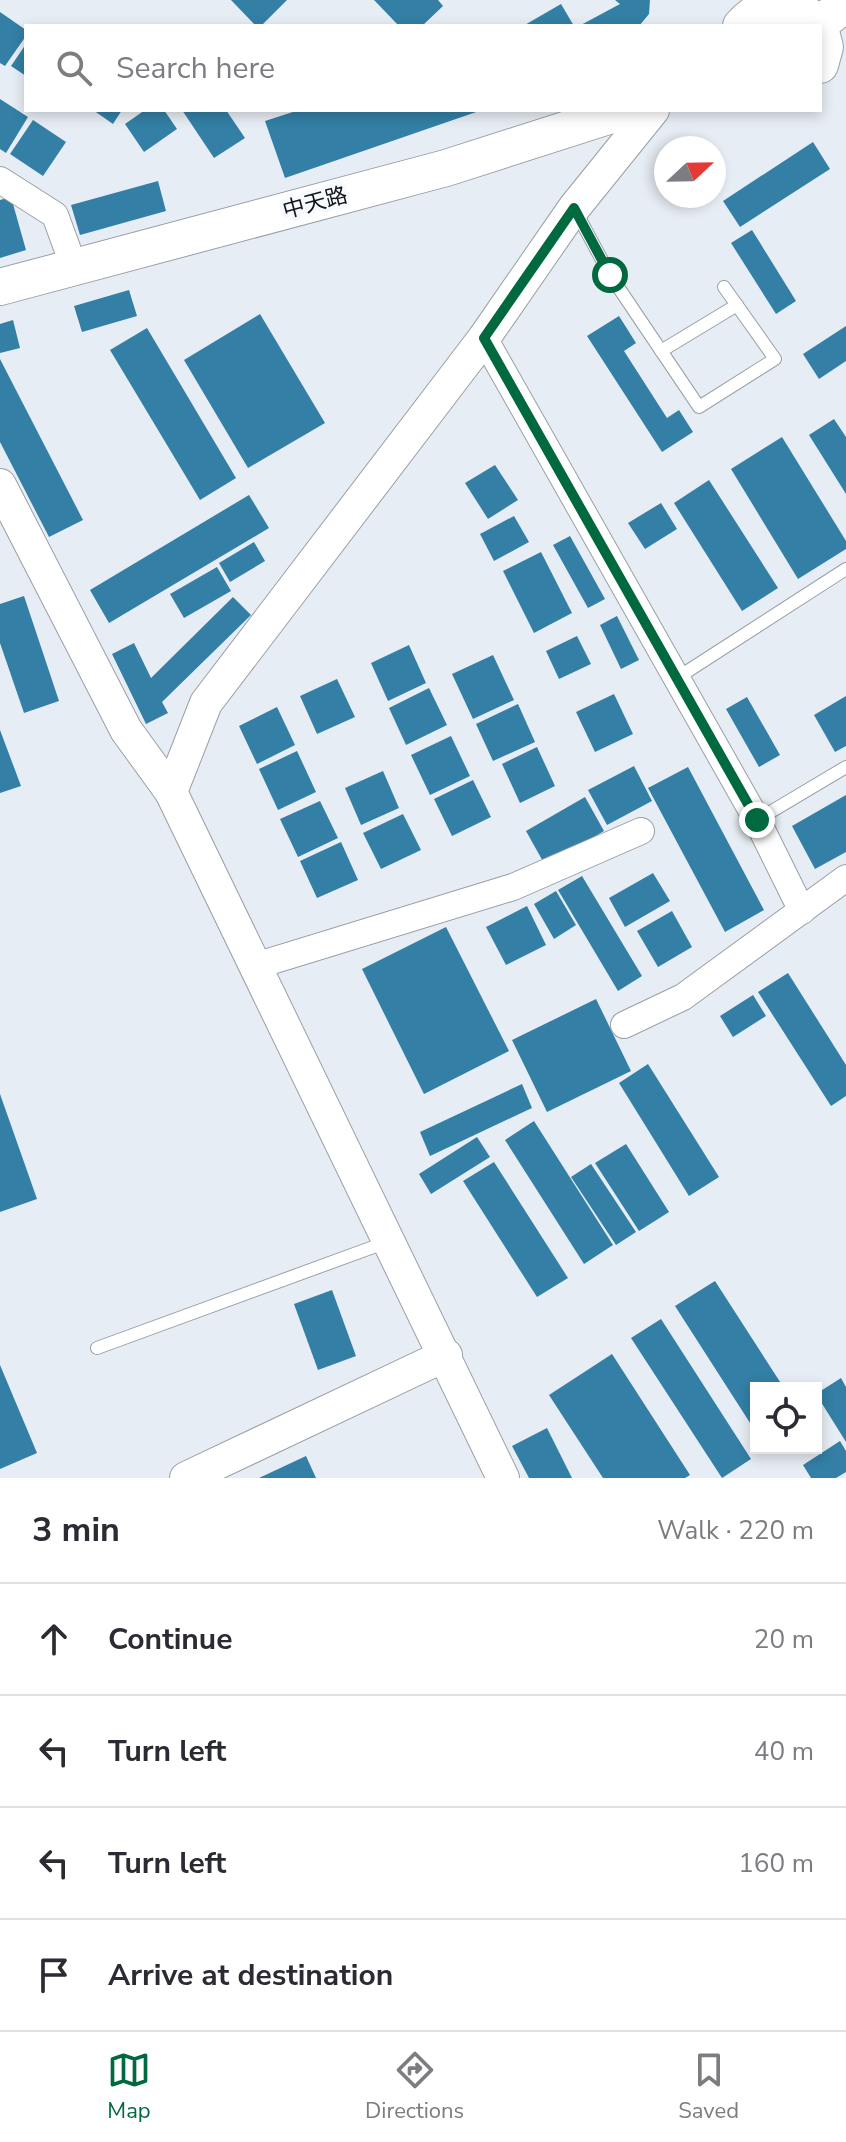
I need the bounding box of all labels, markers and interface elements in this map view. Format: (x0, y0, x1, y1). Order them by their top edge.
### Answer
search box (24, 24, 822, 112)
icon: search (52, 46, 96, 90)
text: Search here (116, 48, 275, 89)
north arrow (654, 136, 726, 208)
street label: 中天路 (279, 180, 351, 226)
route start (592, 257, 628, 293)
route end (739, 802, 775, 838)
map controls (750, 1382, 822, 1454)
button: locate (750, 1382, 822, 1454)
text: 3 min (32, 1507, 120, 1553)
text: Walk · 220 m (657, 1513, 814, 1548)
icon: ahead (32, 1617, 76, 1661)
text: Continue (108, 1619, 233, 1660)
text: 20 m (754, 1622, 814, 1657)
icon: left (32, 1729, 76, 1773)
text: Turn left (108, 1731, 226, 1772)
text: 40 m (754, 1734, 814, 1769)
icon: left (32, 1841, 76, 1885)
text: Turn left (108, 1843, 226, 1884)
text: 160 m (738, 1846, 814, 1881)
icon: arrive (32, 1953, 76, 1997)
text: Arrive at destination (108, 1955, 393, 1996)
tab: Map (107, 2048, 151, 2126)
tab: Directions (365, 2048, 464, 2126)
tab: Saved (678, 2048, 739, 2126)

